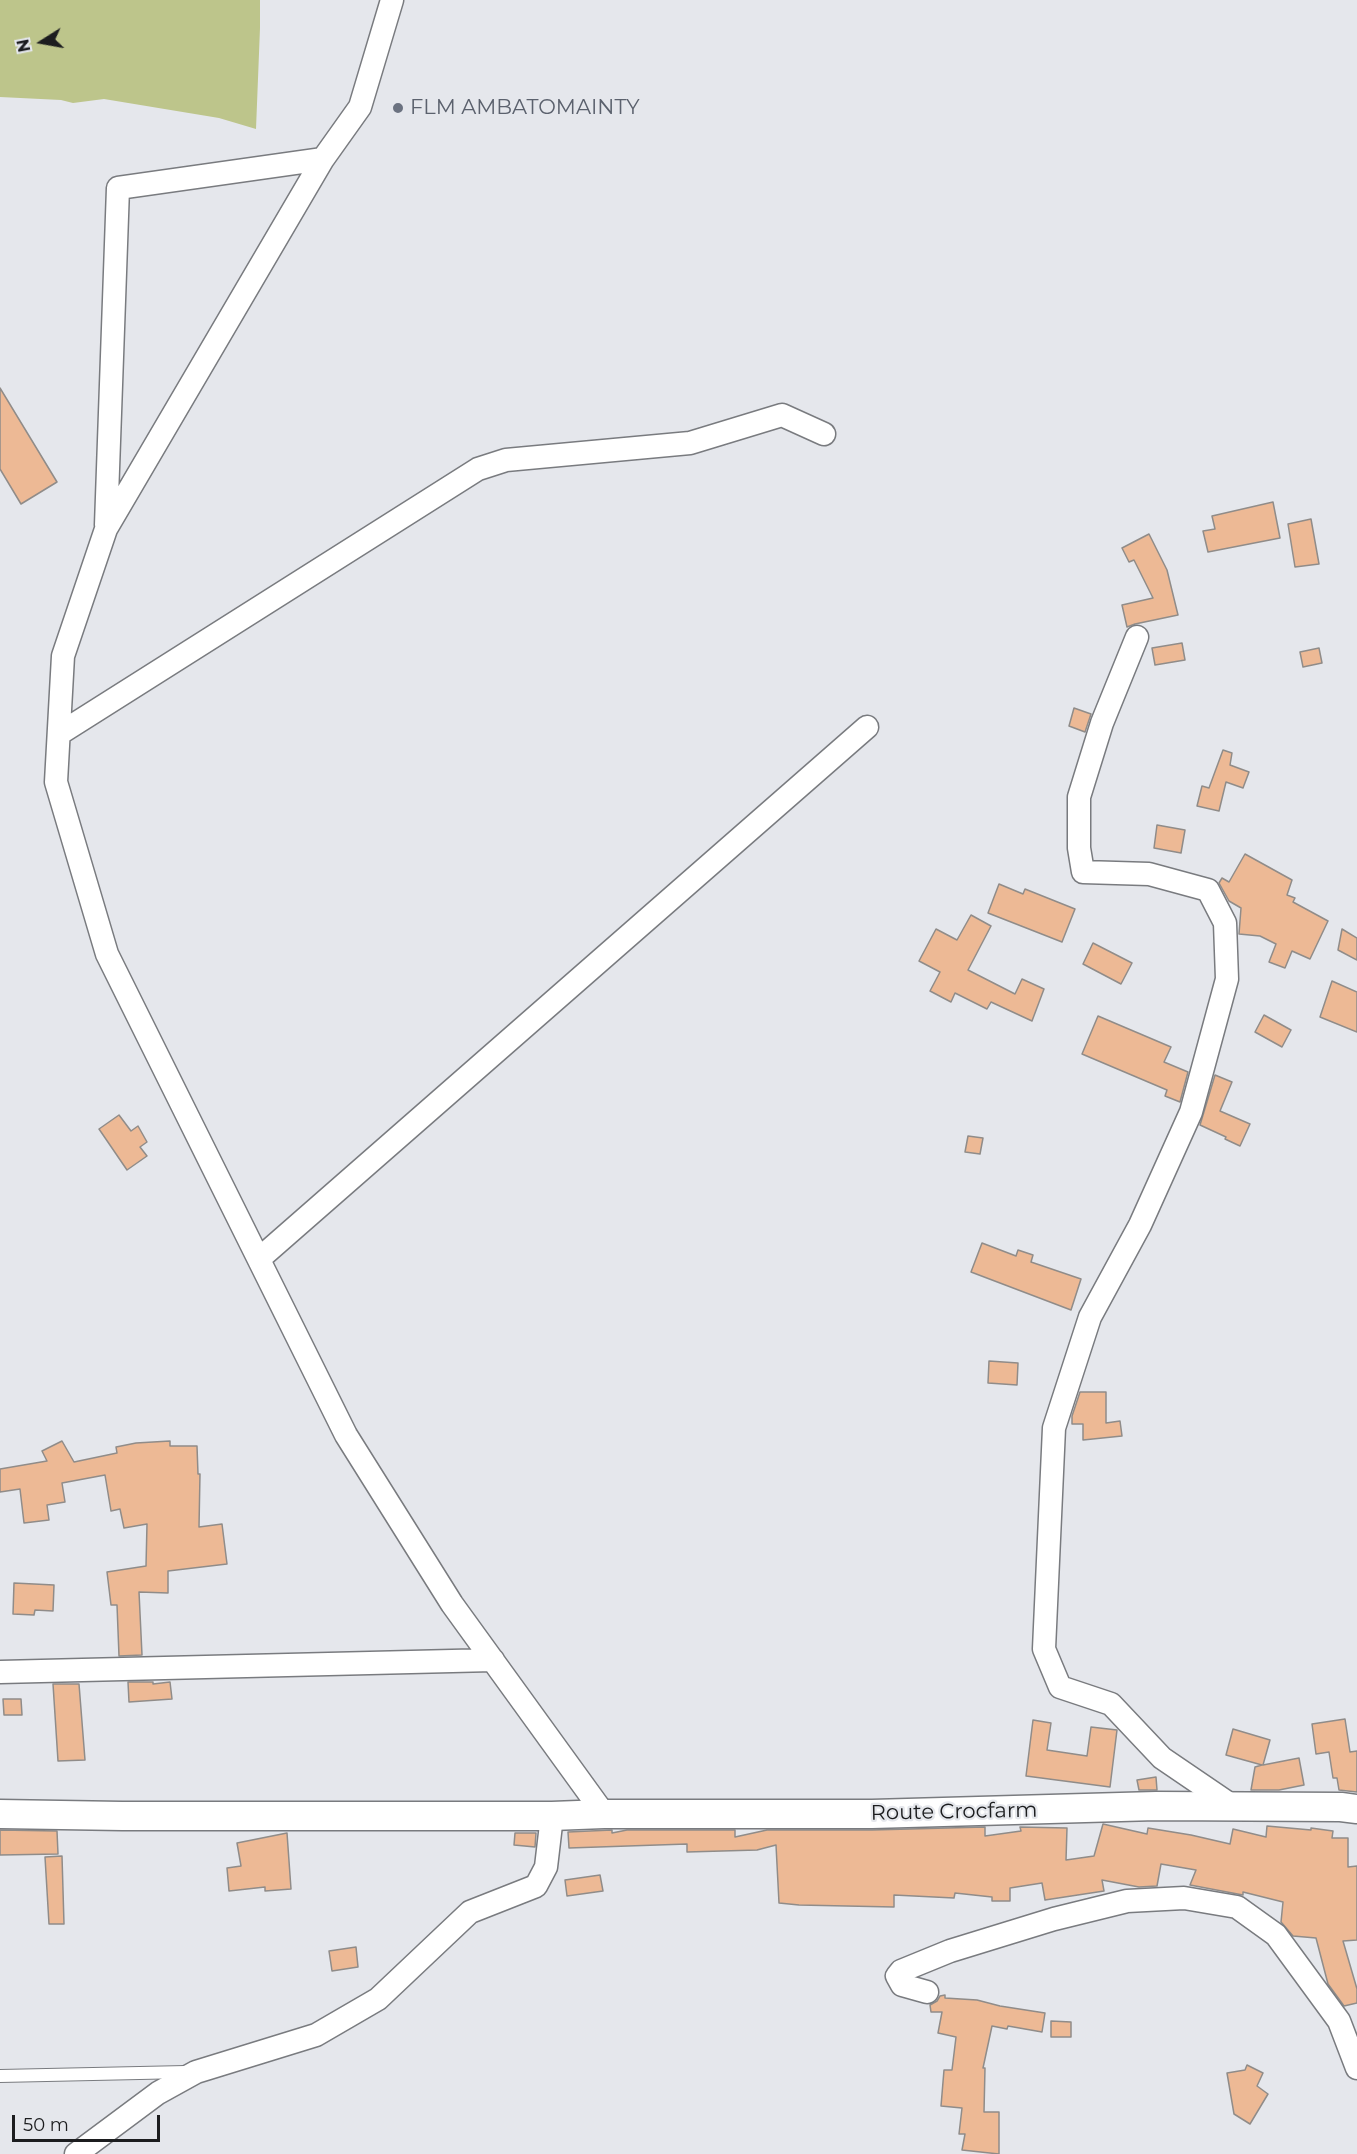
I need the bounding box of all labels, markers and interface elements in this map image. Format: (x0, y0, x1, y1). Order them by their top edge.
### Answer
north arrow (12, 12, 72, 72)
text: N (13, 37, 34, 54)
place label: FLM AMBATOMAINTY (410, 95, 640, 121)
marker: FLM AMBATOMAINTY (391, 101, 405, 115)
street label: Route Crocfarm (870, 1798, 1038, 1826)
scale bar (15, 2103, 164, 2141)
text: 50 m (23, 2114, 69, 2136)

